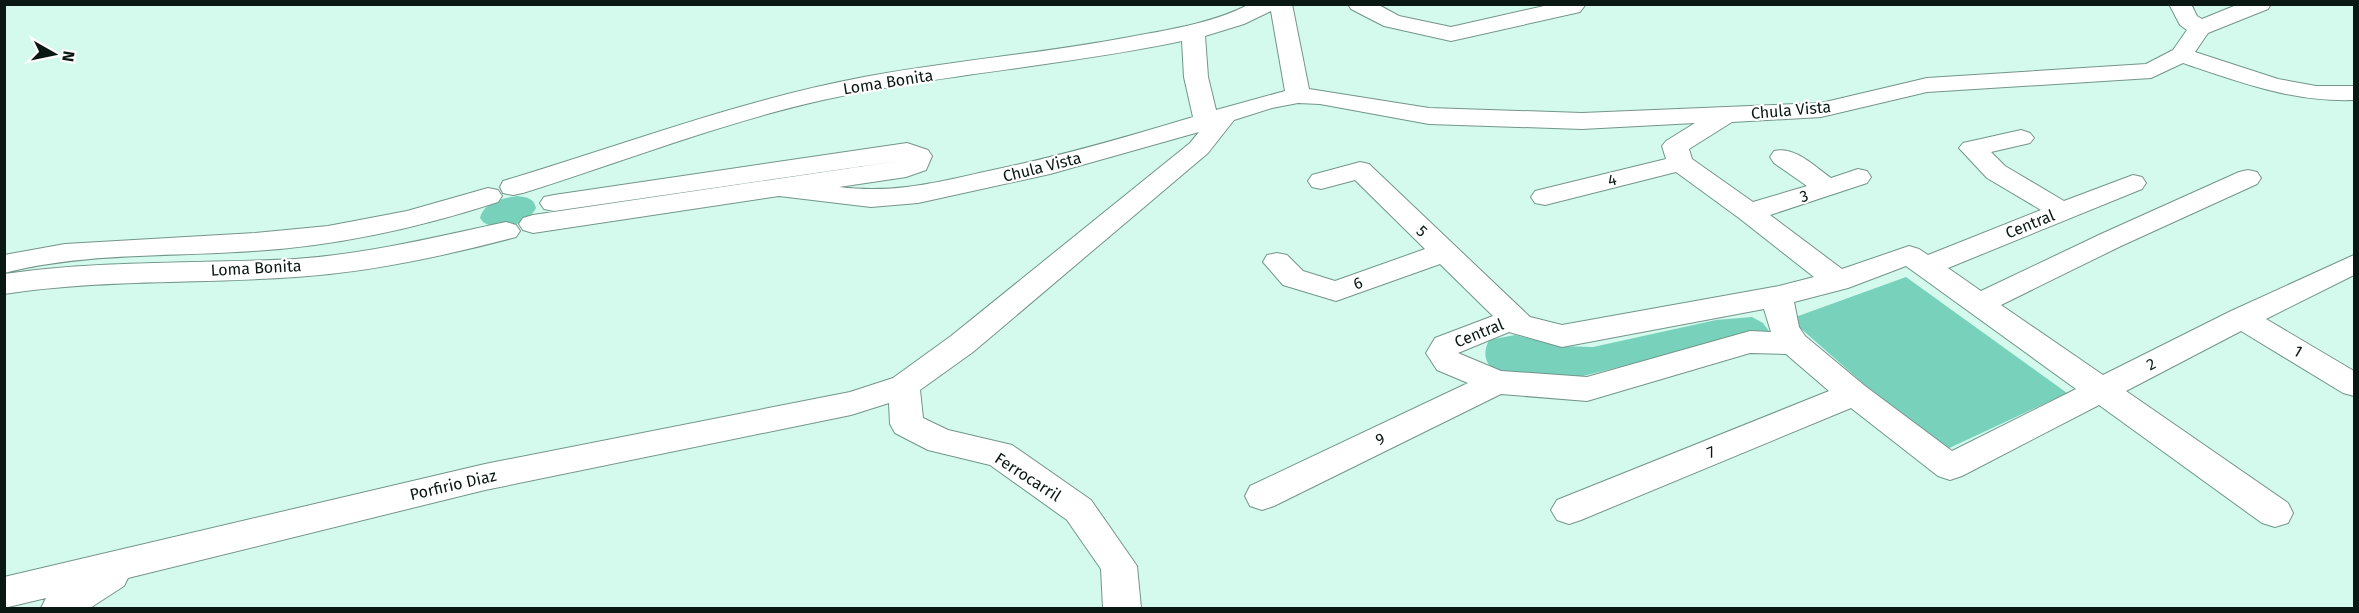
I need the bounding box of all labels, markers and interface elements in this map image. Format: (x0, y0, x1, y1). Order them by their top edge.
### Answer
north arrow (24, 24, 84, 84)
text: N (58, 50, 79, 63)
street label: Loma Bonita (842, 66, 934, 98)
street label: Chula Vista (1750, 97, 1832, 123)
street label: Chula Vista (1001, 148, 1083, 186)
street label: 4 (1606, 170, 1619, 190)
street label: 3 (1797, 186, 1811, 206)
street label: Central (2003, 205, 2058, 242)
street label: 5 (1413, 221, 1431, 241)
street label: Loma Bonita (210, 256, 302, 280)
street label: 6 (1351, 273, 1365, 293)
street label: Central (1452, 314, 1507, 351)
street label: 1 (2290, 341, 2306, 361)
street label: 2 (2143, 354, 2159, 374)
street label: 9 (1372, 429, 1388, 449)
street label: 7 (1704, 442, 1718, 462)
street label: Ferrocarril (991, 449, 1065, 506)
street label: Porfirio Diaz (408, 466, 498, 504)

